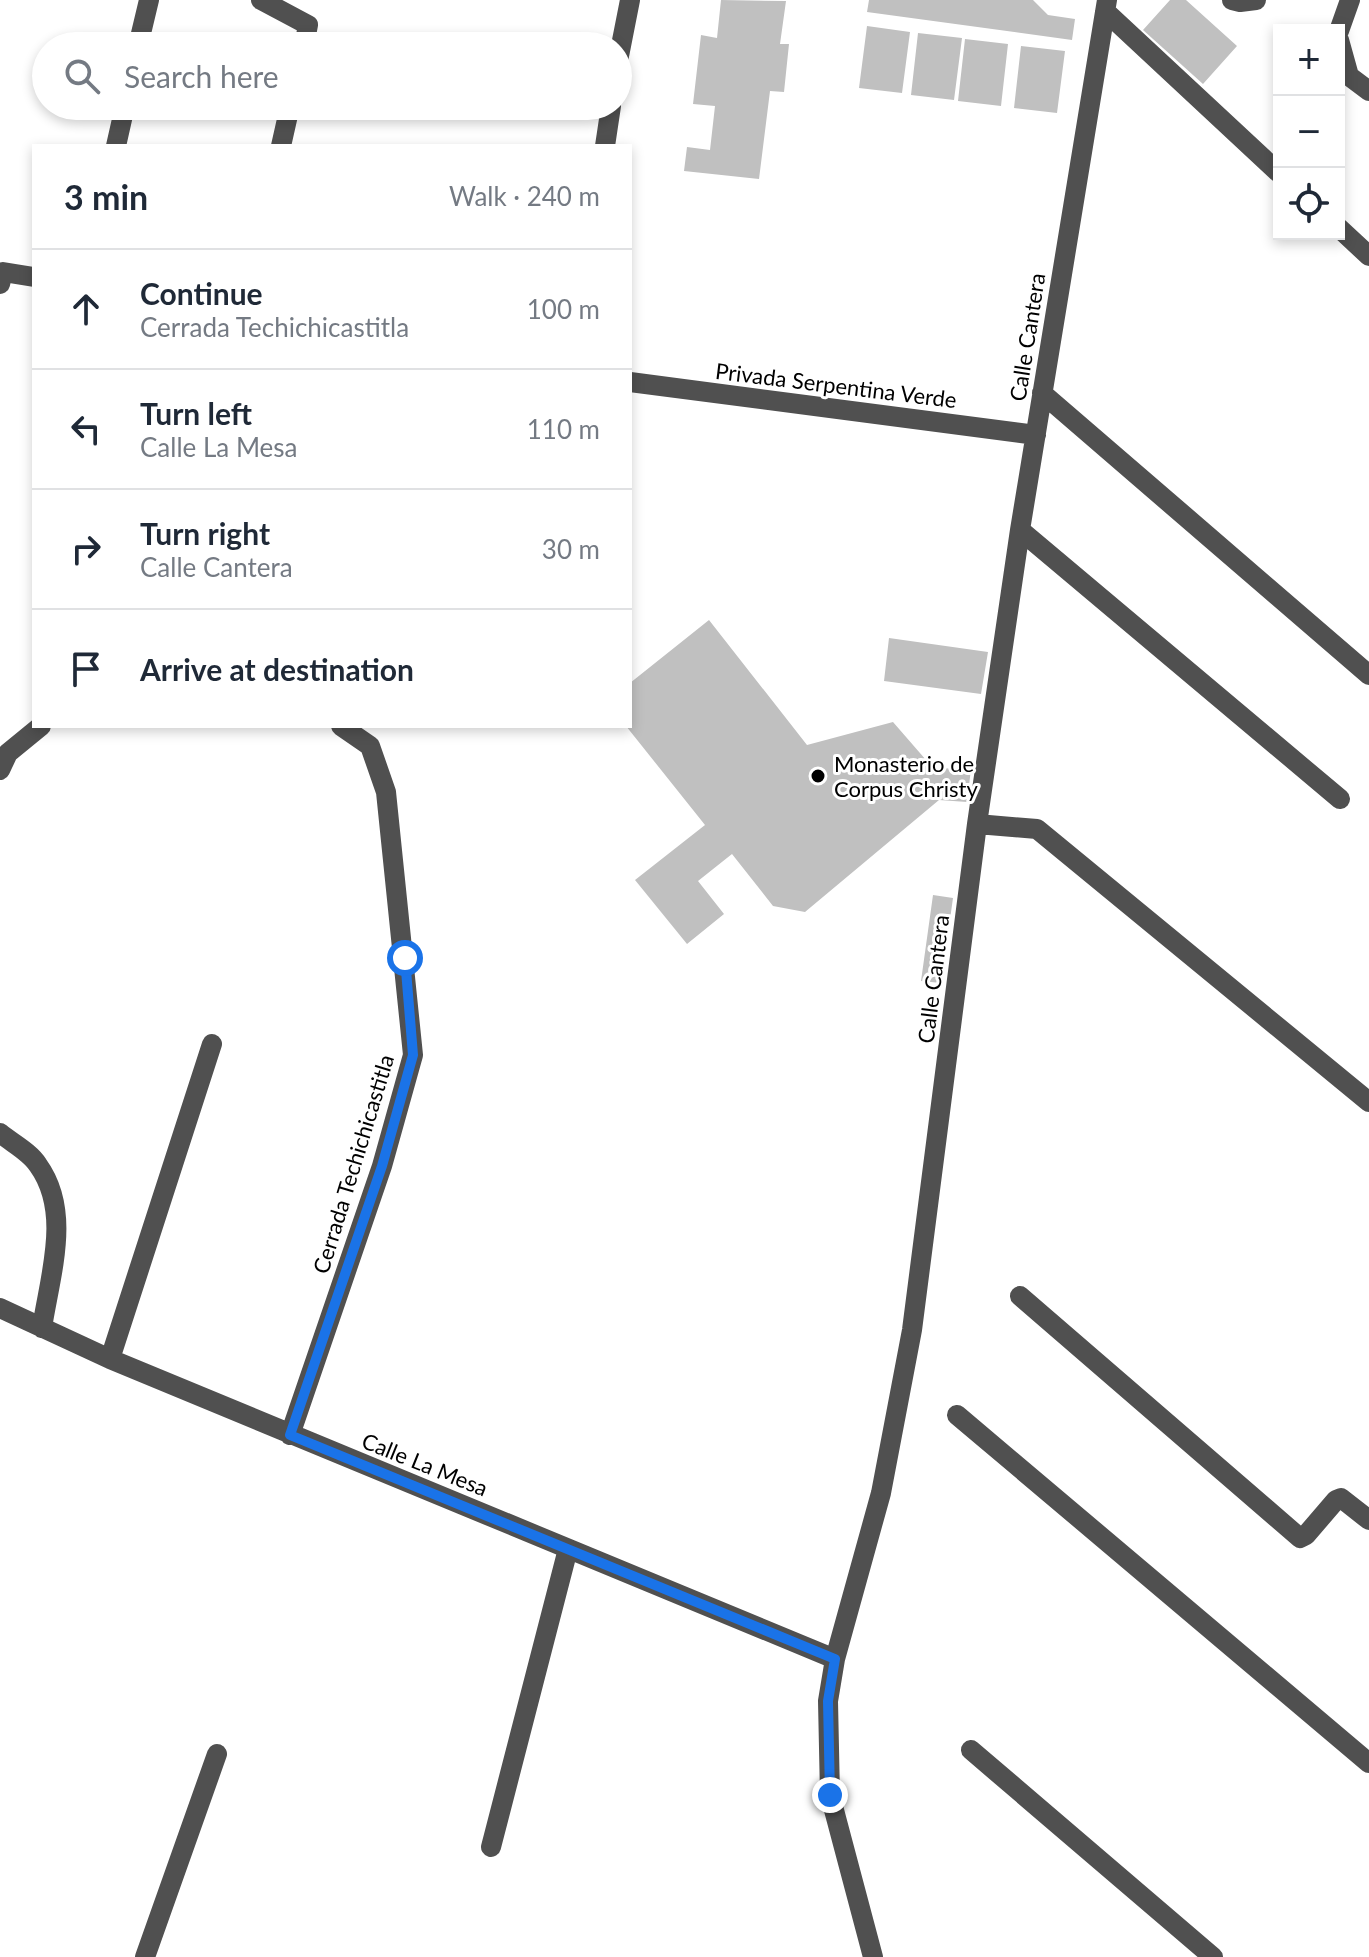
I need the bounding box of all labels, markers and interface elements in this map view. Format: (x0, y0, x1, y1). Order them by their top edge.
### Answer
map controls (1273, 24, 1345, 240)
button: + (1273, 24, 1345, 96)
search box (32, 32, 632, 120)
icon: search (60, 54, 104, 98)
text: Search here (124, 58, 279, 94)
button: − (1273, 96, 1345, 168)
button: locate (1273, 168, 1345, 240)
text: 3 min (64, 176, 148, 217)
text: Walk · 240 m (449, 180, 600, 212)
street label: Calle Cantera (1004, 271, 1050, 403)
text: Continue (140, 275, 263, 311)
icon: ahead (64, 287, 108, 331)
text: 100 m (527, 293, 600, 325)
text: Cerrada Techichicastitla (140, 311, 409, 343)
street label: Privada Serpentina Verde (714, 357, 958, 413)
text: Turn left (140, 395, 252, 431)
icon: left (64, 407, 108, 451)
text: 110 m (527, 413, 600, 445)
text: Calle La Mesa (140, 431, 298, 463)
text: Turn right (140, 515, 270, 551)
icon: right (64, 527, 108, 571)
text: 30 m (542, 533, 600, 565)
text: Calle Cantera (140, 551, 293, 583)
icon: arrive (64, 647, 108, 691)
text: Arrive at destination (140, 651, 414, 687)
place label: Monasterio de Corpus Christy (834, 750, 978, 802)
marker: Monasterio de Corpus Christy (809, 767, 827, 785)
street label: Calle Cantera (912, 913, 954, 1045)
route start (387, 940, 423, 976)
street label: Cerrada Techichicastitla (307, 1051, 399, 1277)
street label: Calle La Mesa (358, 1427, 492, 1501)
route end (812, 1777, 848, 1813)

